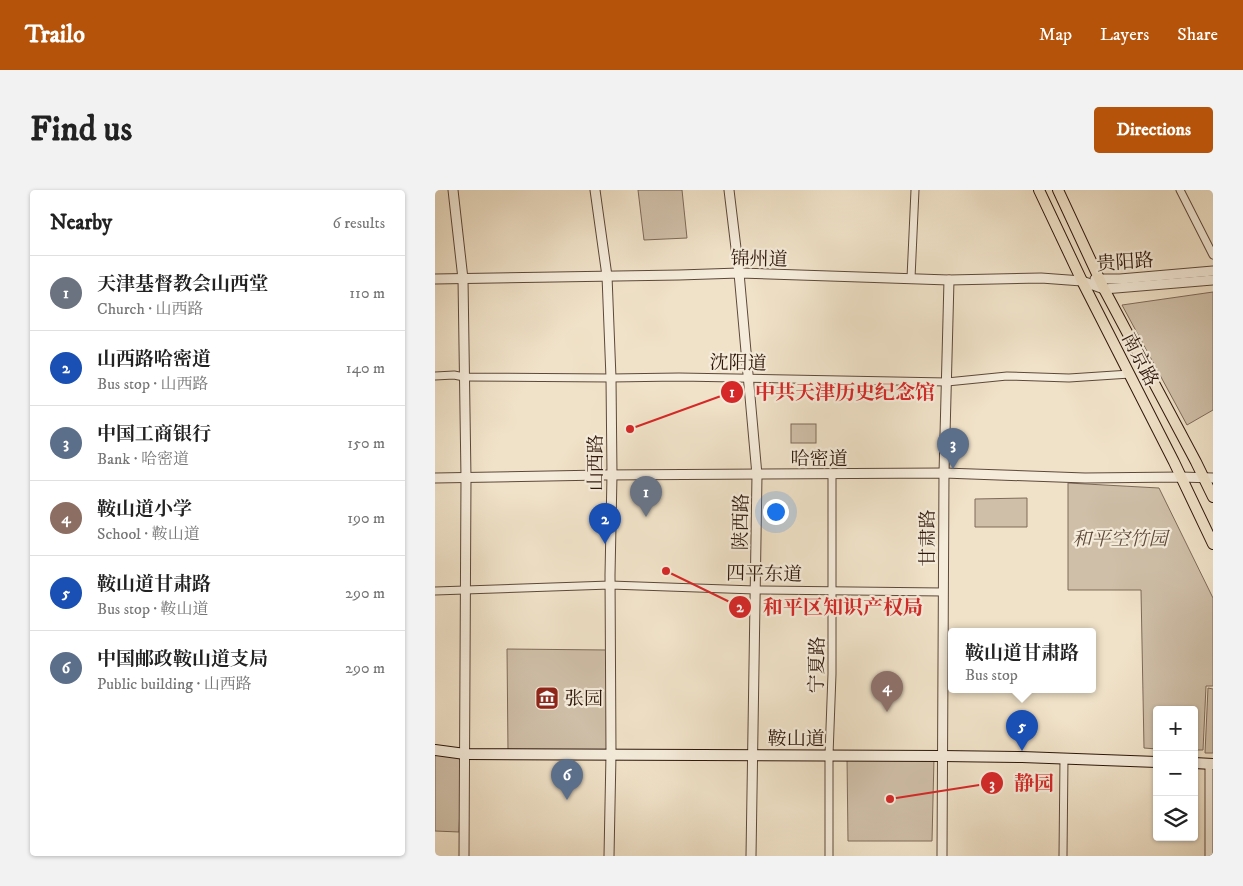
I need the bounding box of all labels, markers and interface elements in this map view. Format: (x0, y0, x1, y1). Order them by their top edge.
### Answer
text: Trailo (25, 20, 85, 50)
text: Map (1039, 24, 1072, 46)
text: Layers (1100, 24, 1149, 46)
text: Share (1177, 24, 1218, 46)
button: Directions (1094, 107, 1213, 153)
text: Find us (30, 108, 132, 152)
text: Nearby (50, 210, 112, 236)
text: 6 results (332, 213, 385, 233)
street label: 锦州道 (730, 248, 788, 271)
street label: 贵阳路 (1096, 249, 1154, 276)
text: 天津基督教会山西堂 (97, 273, 268, 296)
text: 1 (63, 283, 69, 303)
text: 110 m (349, 283, 385, 303)
text: Church · 山西路 (97, 299, 204, 319)
street label: 南京路 (1116, 329, 1163, 390)
text: 山西路哈密道 (97, 348, 211, 371)
street label: 沈阳道 (709, 352, 767, 375)
text: 2 (62, 358, 70, 378)
text: 140 m (346, 358, 385, 378)
text: Bus stop · 山西路 (97, 374, 209, 394)
callout: 中共天津历史纪念馆 (720, 374, 945, 409)
text: 中共天津历史纪念馆 (755, 381, 935, 406)
text: 1 (729, 383, 735, 402)
text: 中国工商银行 (97, 423, 211, 446)
pin: 3 (937, 428, 969, 469)
text: 3 (63, 433, 69, 453)
text: 150 m (347, 433, 385, 453)
street label: 山西路 (585, 434, 608, 492)
street label: 哈密道 (790, 448, 848, 471)
text: Bank · 哈密道 (97, 449, 189, 469)
pin: 1 (630, 476, 662, 517)
street label: 陕西路 (730, 493, 753, 551)
text: 鞍山道小学 (97, 498, 192, 521)
your location (763, 499, 789, 525)
pin: 2 (589, 503, 621, 544)
text: 4 (61, 508, 71, 528)
text: 190 m (347, 508, 385, 528)
street label: 甘肃路 (917, 509, 940, 567)
text: School · 鞍山道 (97, 524, 200, 544)
park label: 和平空竹园 (1072, 528, 1170, 551)
street label: 四平东道 (726, 562, 802, 587)
text: 鞍山道甘肃路 (97, 573, 211, 596)
text: 5 (62, 583, 70, 603)
text: 290 m (345, 583, 385, 603)
callout: 和平区知识产权局 (728, 589, 933, 624)
text: 和平区知识产权局 (763, 596, 923, 621)
text: 2 (736, 598, 744, 617)
text: Bus stop · 鞍山道 (97, 599, 209, 619)
popup (948, 628, 1096, 693)
street label: 宁夏路 (806, 636, 829, 694)
text: 鞍山道甘肃路 (965, 642, 1079, 665)
text: 中国邮政鞍山道支局 (97, 648, 268, 671)
text: 6 (62, 658, 70, 678)
text: 290 m (345, 658, 385, 678)
text: Bus stop (965, 665, 1018, 685)
pin: 4 (871, 671, 903, 712)
text: Public building · 山西路 (97, 674, 252, 694)
museum icon: 张园 (534, 685, 560, 711)
place label: 张园 (565, 688, 603, 711)
map controls (1153, 706, 1198, 841)
button: + (1153, 706, 1198, 751)
pin: 5 (1006, 710, 1038, 751)
street label: 鞍山道 (767, 728, 825, 751)
button: − (1153, 751, 1198, 796)
pin: 6 (551, 759, 583, 800)
callout: 静园 (979, 766, 1064, 801)
text: 静园 (1014, 772, 1054, 797)
text: 3 (989, 775, 995, 794)
button: layers (1153, 796, 1198, 841)

